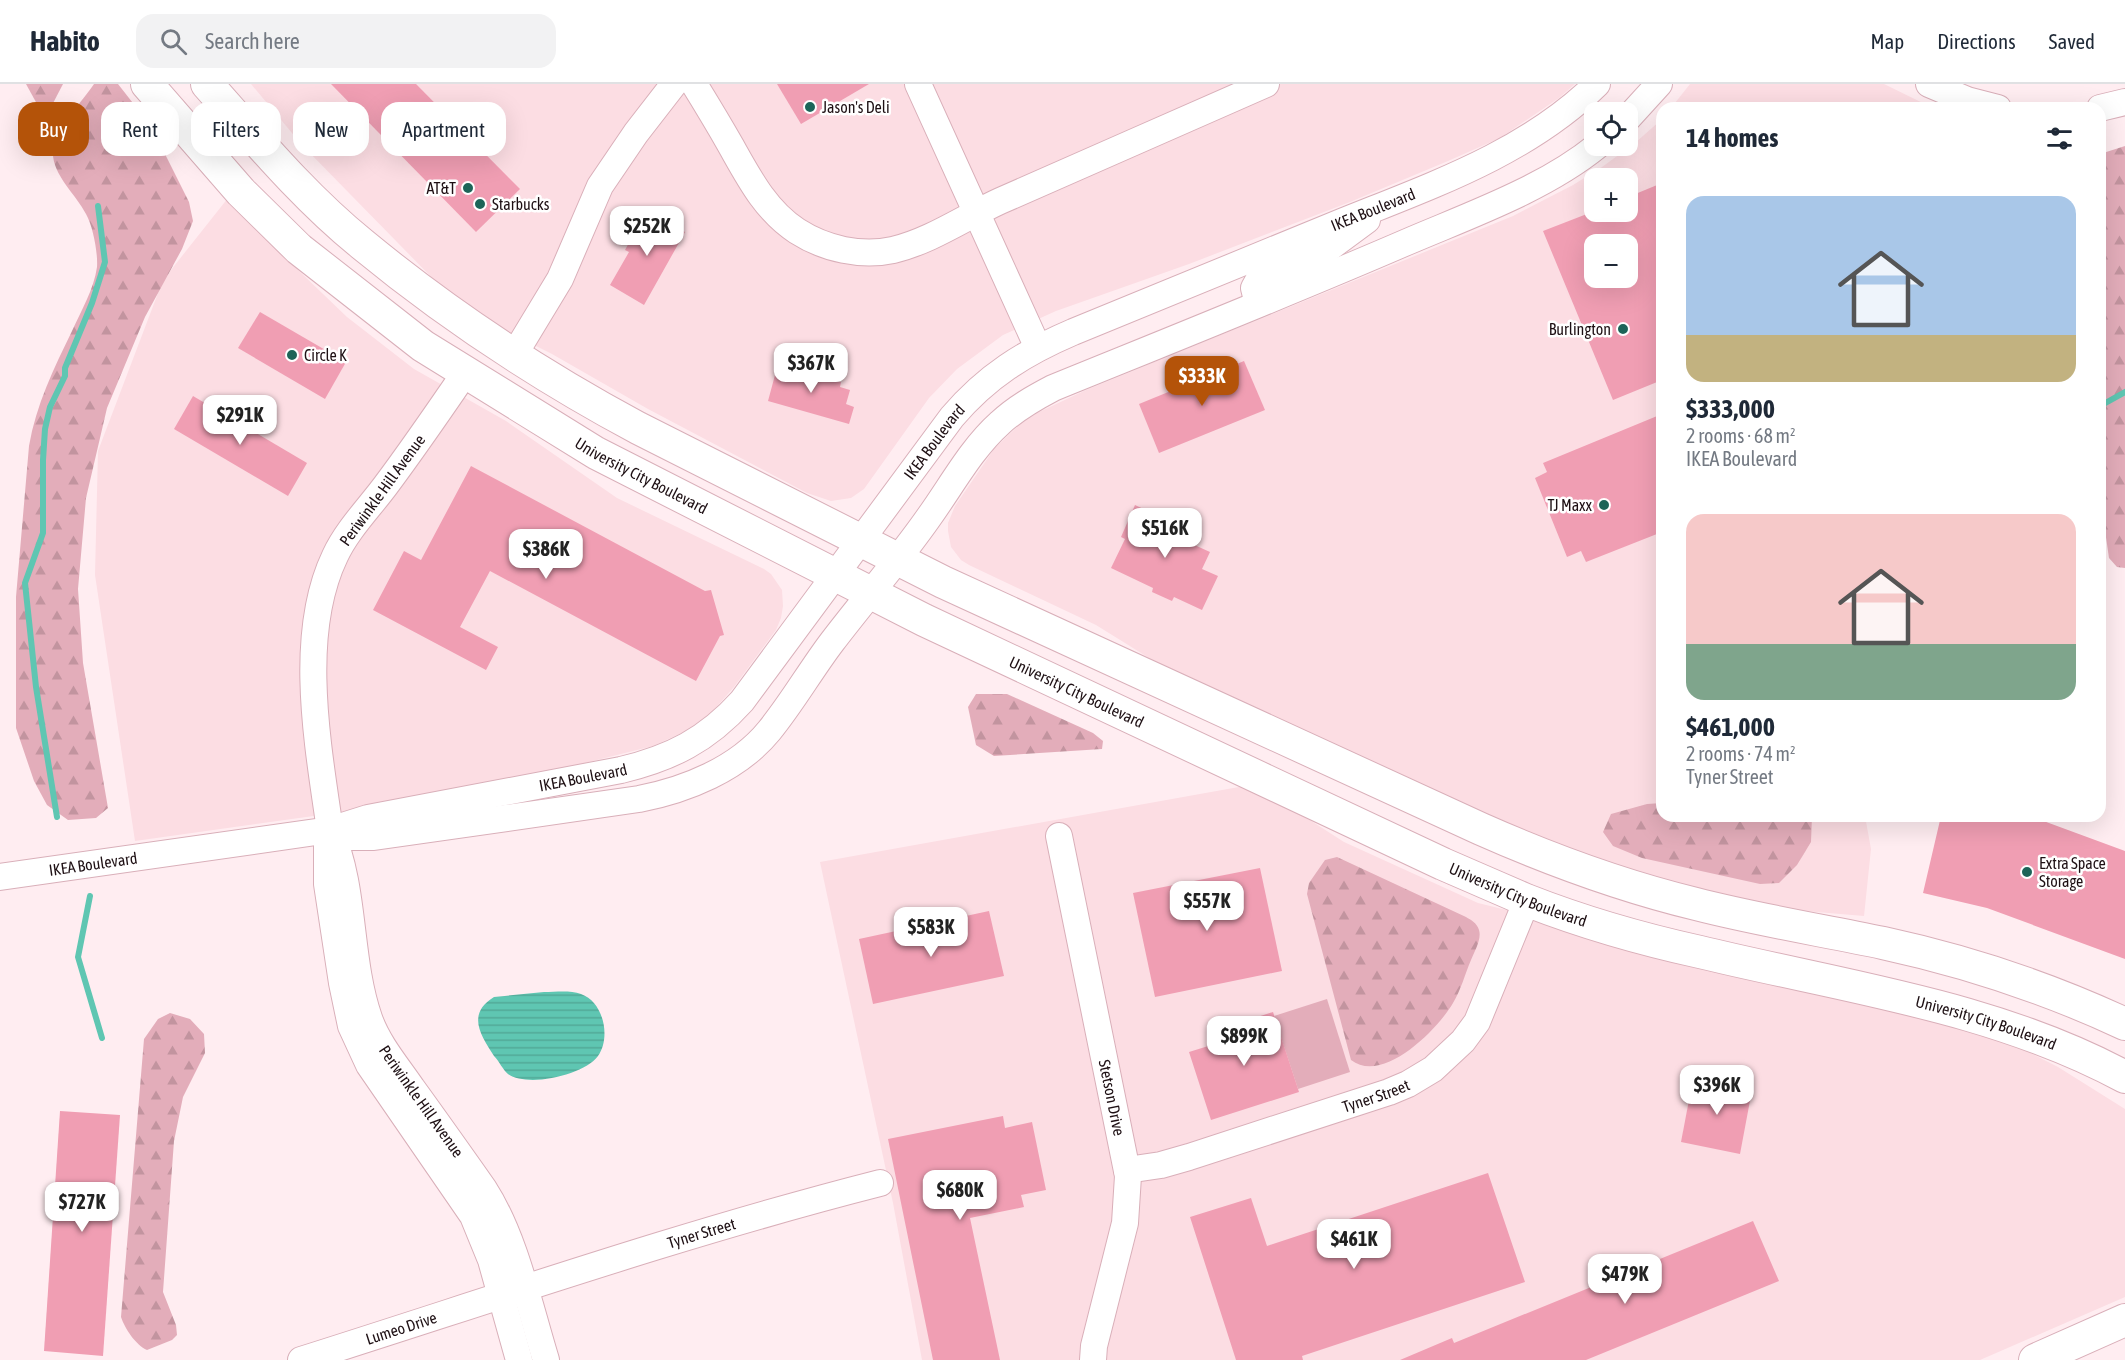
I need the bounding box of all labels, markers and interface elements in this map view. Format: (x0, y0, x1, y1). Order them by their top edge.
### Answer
search box (136, 14, 556, 68)
text: Habito (30, 25, 100, 57)
icon: search (157, 25, 190, 58)
text: Search here (205, 28, 300, 54)
text: Map (1870, 29, 1904, 53)
text: Directions (1937, 29, 2016, 53)
text: Saved (2049, 29, 2095, 53)
place label: Jason's Deli (822, 98, 890, 116)
marker: Jason's Deli (803, 100, 817, 114)
chip: Buy (18, 102, 89, 156)
chip: Rent (101, 102, 179, 156)
chip: Filters (191, 102, 281, 156)
chip: New (293, 102, 369, 156)
chip: Apartment (381, 102, 506, 156)
map controls (1584, 102, 1638, 288)
button: locate (1584, 102, 1638, 156)
icon: filters (2043, 122, 2076, 155)
text: 14 homes (1686, 123, 1779, 153)
button: + (1584, 168, 1638, 222)
place label: AT&T (426, 179, 456, 197)
marker: AT&T (461, 181, 475, 195)
street label: IKEA Boulevard (1328, 184, 1418, 234)
place label: Starbucks (492, 195, 550, 213)
marker: Starbucks (473, 197, 487, 211)
pin: $252K (605, 206, 689, 257)
text: $252K (624, 214, 670, 237)
button: − (1584, 234, 1638, 288)
icon: home (1827, 235, 1935, 343)
place label: Burlington (1549, 320, 1611, 339)
marker: Burlington (1616, 322, 1630, 336)
pin: $367K (769, 343, 853, 394)
place label: Circle K (304, 346, 347, 364)
marker: Circle K (285, 348, 299, 362)
text: $367K (788, 351, 834, 374)
pin: $333K (1160, 356, 1244, 407)
text: $333K (1179, 364, 1225, 387)
text: $333,000 (1686, 394, 1775, 424)
pin: $291K (198, 395, 282, 446)
street label: IKEA Boulevard (900, 400, 968, 483)
text: $291K (217, 403, 263, 426)
text: 2 rooms · 68 m² (1686, 424, 1796, 447)
street label: Periwinkle Hill Avenue (336, 431, 428, 549)
street label: University City Boulevard (572, 433, 711, 517)
text: IKEA Boulevard (1686, 447, 1797, 470)
place label: TJ Maxx (1548, 496, 1593, 514)
marker: TJ Maxx (1597, 498, 1611, 512)
pin: $516K (1123, 508, 1207, 559)
text: $516K (1142, 516, 1188, 539)
pin: $386K (504, 529, 588, 580)
text: $386K (523, 537, 569, 560)
icon: home (1827, 553, 1935, 661)
street label: University City Boulevard (1006, 652, 1147, 731)
text: $461,000 (1686, 712, 1775, 742)
text: 2 rooms · 74 m² (1686, 742, 1796, 765)
street label: IKEA Boulevard (538, 760, 629, 794)
text: Tyner Street (1686, 765, 1774, 788)
street label: IKEA Boulevard (48, 849, 138, 879)
place label: Extra Space Storage (2039, 854, 2106, 891)
street label: University City Boulevard (1447, 859, 1589, 930)
marker: Extra Space Storage (2020, 865, 2034, 879)
pin: $557K (1165, 881, 1249, 932)
text: $557K (1184, 889, 1230, 912)
pin: $583K (889, 907, 973, 958)
text: $583K (908, 915, 954, 938)
street label: University City Boulevard (1914, 992, 2059, 1053)
pin: $899K (1202, 1016, 1286, 1067)
text: $899K (1221, 1024, 1267, 1047)
street label: Periwinkle Hill Avenue (376, 1042, 468, 1161)
street label: Stetson Drive (1096, 1058, 1129, 1137)
pin: $396K (1675, 1065, 1759, 1116)
text: $396K (1694, 1073, 1740, 1096)
street label: Tyner Street (1340, 1075, 1412, 1116)
pin: $680K (918, 1170, 1002, 1221)
text: $680K (937, 1178, 983, 1201)
pin: $727K (40, 1182, 124, 1233)
text: $727K (59, 1190, 105, 1213)
street label: Tyner Street (665, 1214, 738, 1252)
pin: $461K (1312, 1219, 1396, 1270)
text: $461K (1331, 1227, 1377, 1250)
pin: $479K (1583, 1254, 1667, 1305)
text: $479K (1602, 1262, 1648, 1285)
street label: Lumeo Drive (363, 1308, 439, 1348)

